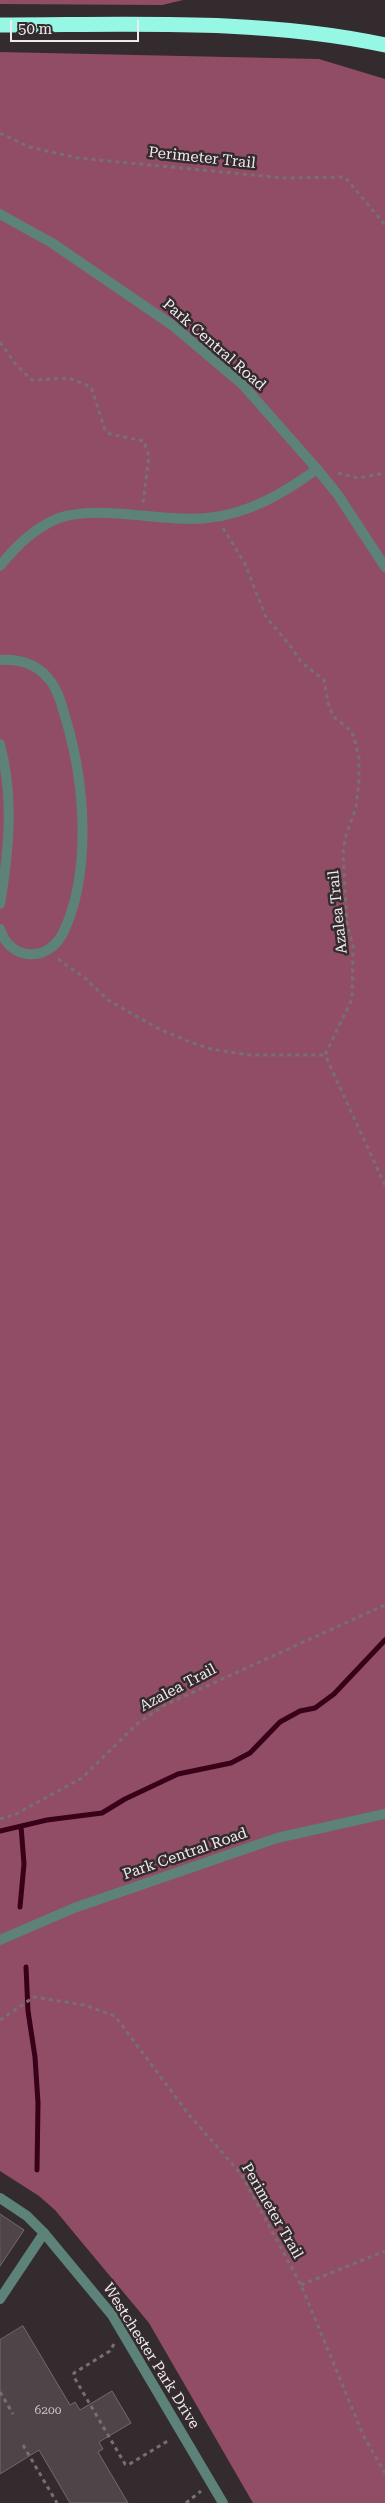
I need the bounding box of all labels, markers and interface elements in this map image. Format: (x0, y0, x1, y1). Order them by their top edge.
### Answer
scale bar (12, 10, 141, 42)
text: 50 m (18, 20, 52, 38)
street label: Perimeter Trail (148, 143, 256, 173)
street label: Park Central Road (159, 295, 269, 395)
street label: Azalea Trail (325, 869, 351, 955)
street label: Azalea Trail (137, 1660, 219, 1716)
street label: Park Central Road (120, 1824, 250, 1884)
street label: Perimeter Trail (237, 2160, 307, 2262)
street label: Westchester Park Drive (99, 2280, 203, 2432)
house number: 6200 (35, 2403, 61, 2417)

